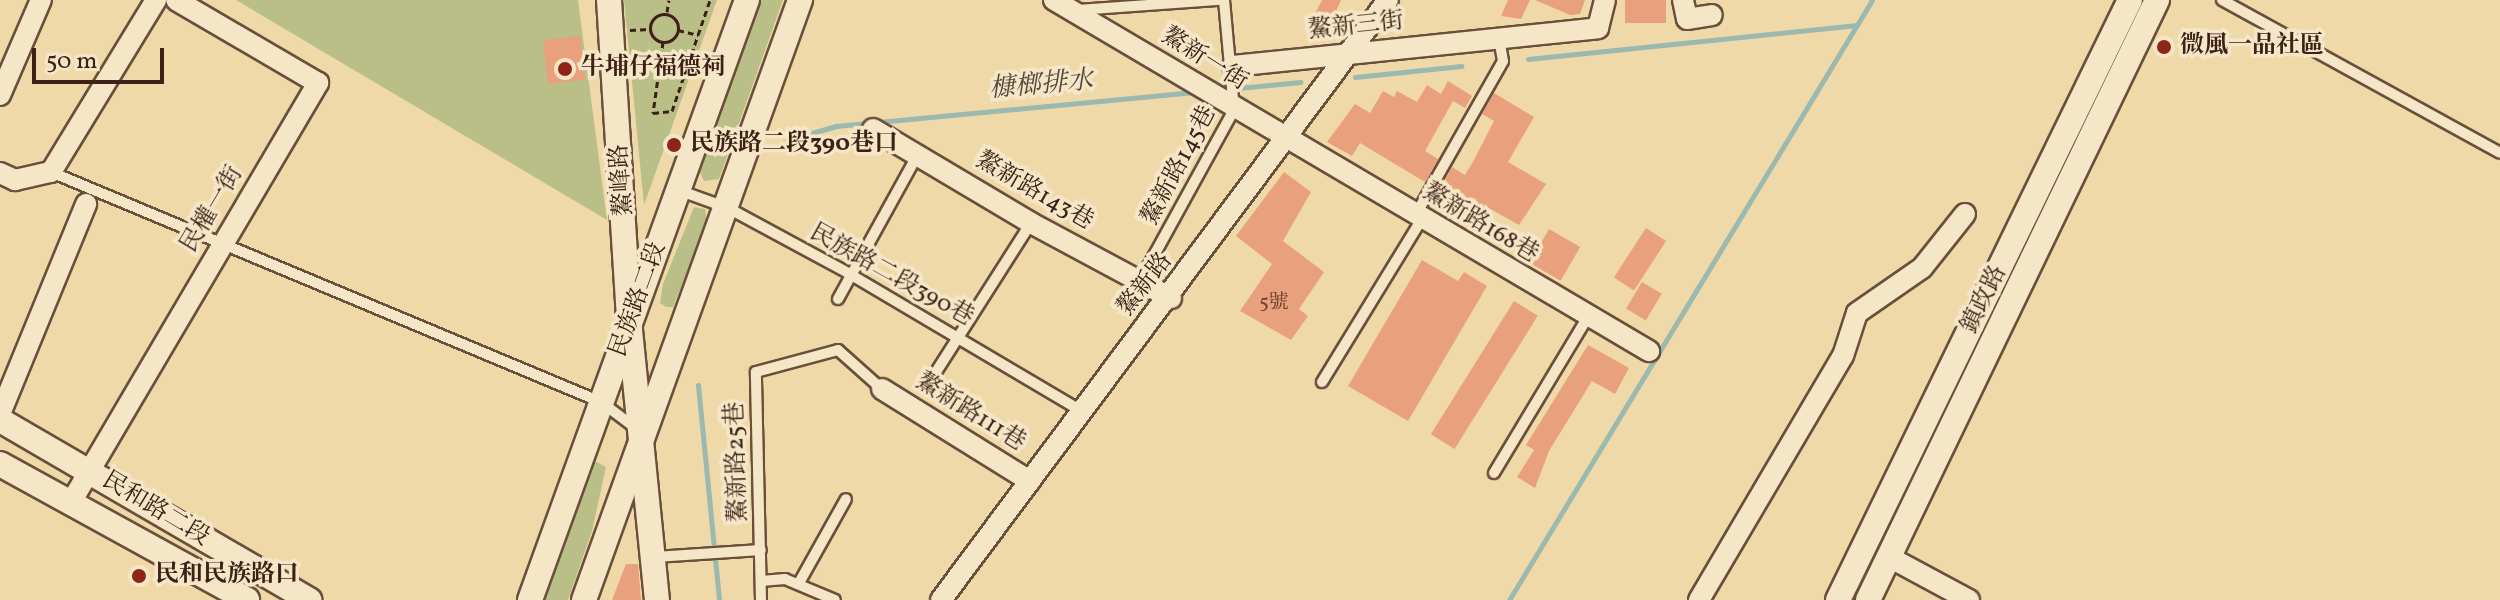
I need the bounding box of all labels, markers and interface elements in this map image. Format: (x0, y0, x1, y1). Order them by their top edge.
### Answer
street label: 鰲新三街 (1307, 8, 1405, 46)
street label: 鰲新一街 (1156, 22, 1252, 98)
scale bar (36, 32, 168, 82)
place label: 微風一品社區 (2180, 33, 2324, 61)
marker: 微風一品社區 (2155, 38, 2173, 56)
text: 50 m (46, 45, 98, 79)
place label: 牛埔仔福德祠 (581, 55, 725, 83)
marker: 牛埔仔福德祠 (556, 60, 574, 78)
water label: 槺榔排水 (988, 66, 1094, 106)
street label: 鰲新路145巷 (1137, 102, 1223, 230)
place label: 民族路二段390巷口 (690, 131, 898, 159)
marker: 民族路二段390巷口 (665, 136, 683, 154)
street label: 鰲峰路 (606, 143, 640, 217)
street label: 鰲新路143巷 (970, 147, 1098, 237)
street label: 民權一街 (176, 161, 250, 259)
street label: 鰲新路168巷 (1417, 178, 1543, 270)
street label: 民族路二段390巷 (804, 219, 978, 333)
street label: 民族路二段 (605, 239, 673, 361)
street label: 鰲新路 (1112, 248, 1180, 322)
street label: 鎮政路 (1956, 261, 2014, 339)
house number: 5號 (1259, 291, 1289, 315)
street label: 鰲新路111巷 (910, 368, 1030, 458)
street label: 鰲新路25巷 (722, 401, 754, 523)
street label: 民和路二段 (96, 467, 214, 553)
place label: 民和民族路口 (155, 562, 299, 590)
marker: 民和民族路口 (130, 567, 148, 585)

